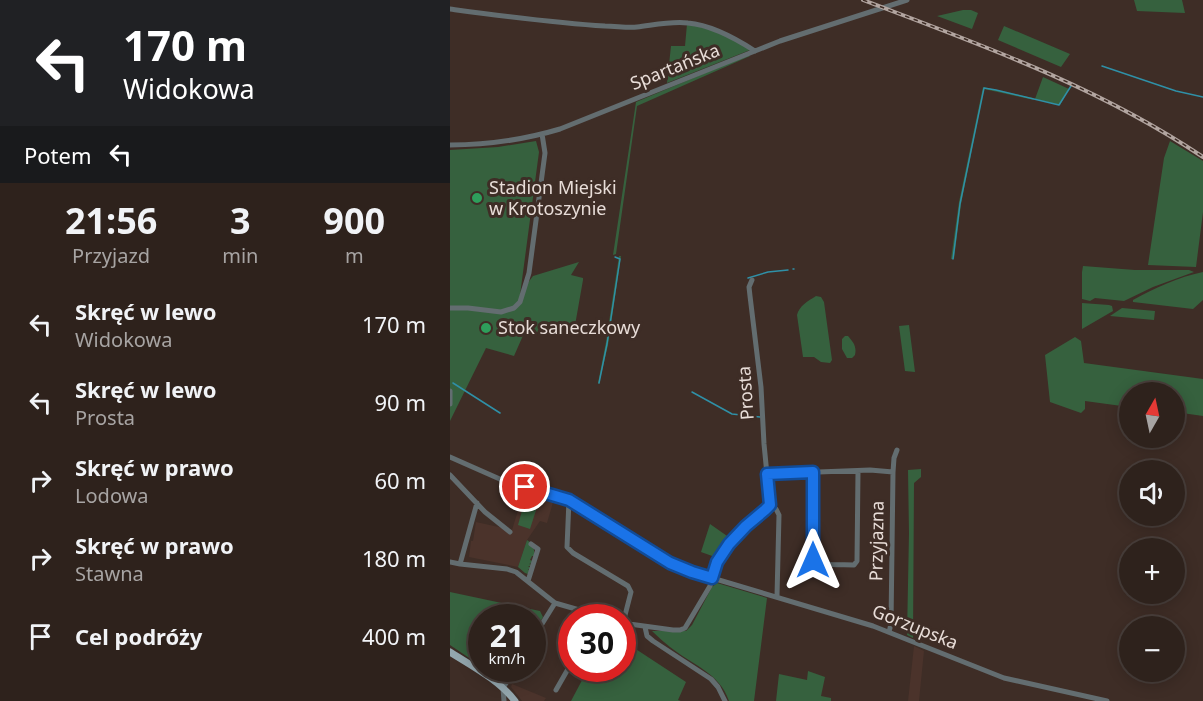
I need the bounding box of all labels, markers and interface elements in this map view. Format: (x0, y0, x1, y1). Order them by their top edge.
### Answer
text: 170 m (123, 16, 247, 73)
icon: left (24, 24, 102, 102)
street label: Spartańska (626, 37, 723, 95)
text: Widokowa (123, 70, 255, 107)
icon: left (104, 138, 137, 171)
text: Potem (24, 140, 92, 170)
place label: Stadion Miejski w Krotoszynie (489, 175, 617, 220)
marker: Stadion Miejski w Krotoszynie (470, 191, 484, 205)
text: 21:56 (65, 196, 157, 245)
text: 3 (230, 196, 251, 245)
text: 900 (323, 196, 385, 245)
text: Przyjazd (72, 242, 150, 269)
text: min (222, 242, 258, 269)
text: m (345, 242, 364, 269)
text: Skręć w lewo (75, 296, 217, 326)
icon: left (24, 308, 57, 341)
text: 170 m (362, 309, 426, 339)
place label: Stok saneczkowy (498, 315, 641, 339)
marker: Stok saneczkowy (479, 321, 493, 335)
text: Widokowa (75, 326, 172, 353)
street label: Prosta (731, 365, 759, 421)
text: Skręć w lewo (75, 374, 217, 404)
north arrow (1119, 382, 1185, 448)
map controls (1119, 382, 1185, 682)
icon: left (24, 386, 57, 419)
text: 90 m (375, 387, 426, 417)
text: Prosta (75, 404, 135, 431)
text: Skręć w prawo (75, 452, 234, 482)
button: sound (1119, 460, 1185, 526)
pin (499, 461, 550, 512)
icon: right (24, 464, 57, 497)
text: 60 m (375, 465, 426, 495)
icon: arrive (508, 470, 541, 503)
text: Lodowa (75, 482, 149, 509)
street label: Przyjazna (863, 501, 889, 581)
position arrow (781, 528, 845, 592)
text: Skręć w prawo (75, 530, 234, 560)
button: + (1119, 538, 1185, 604)
icon: right (24, 542, 57, 575)
text: 180 m (362, 543, 426, 573)
text: Stawna (75, 560, 144, 587)
street label: Gorzupska (869, 598, 962, 654)
speed limit sign: 30 (558, 604, 636, 682)
text: 21 (490, 615, 524, 656)
button: − (1119, 616, 1185, 682)
icon: arrive (24, 620, 57, 653)
text: Cel podróży (75, 621, 202, 651)
text: 400 m (362, 621, 426, 651)
text: km/h (489, 648, 525, 668)

